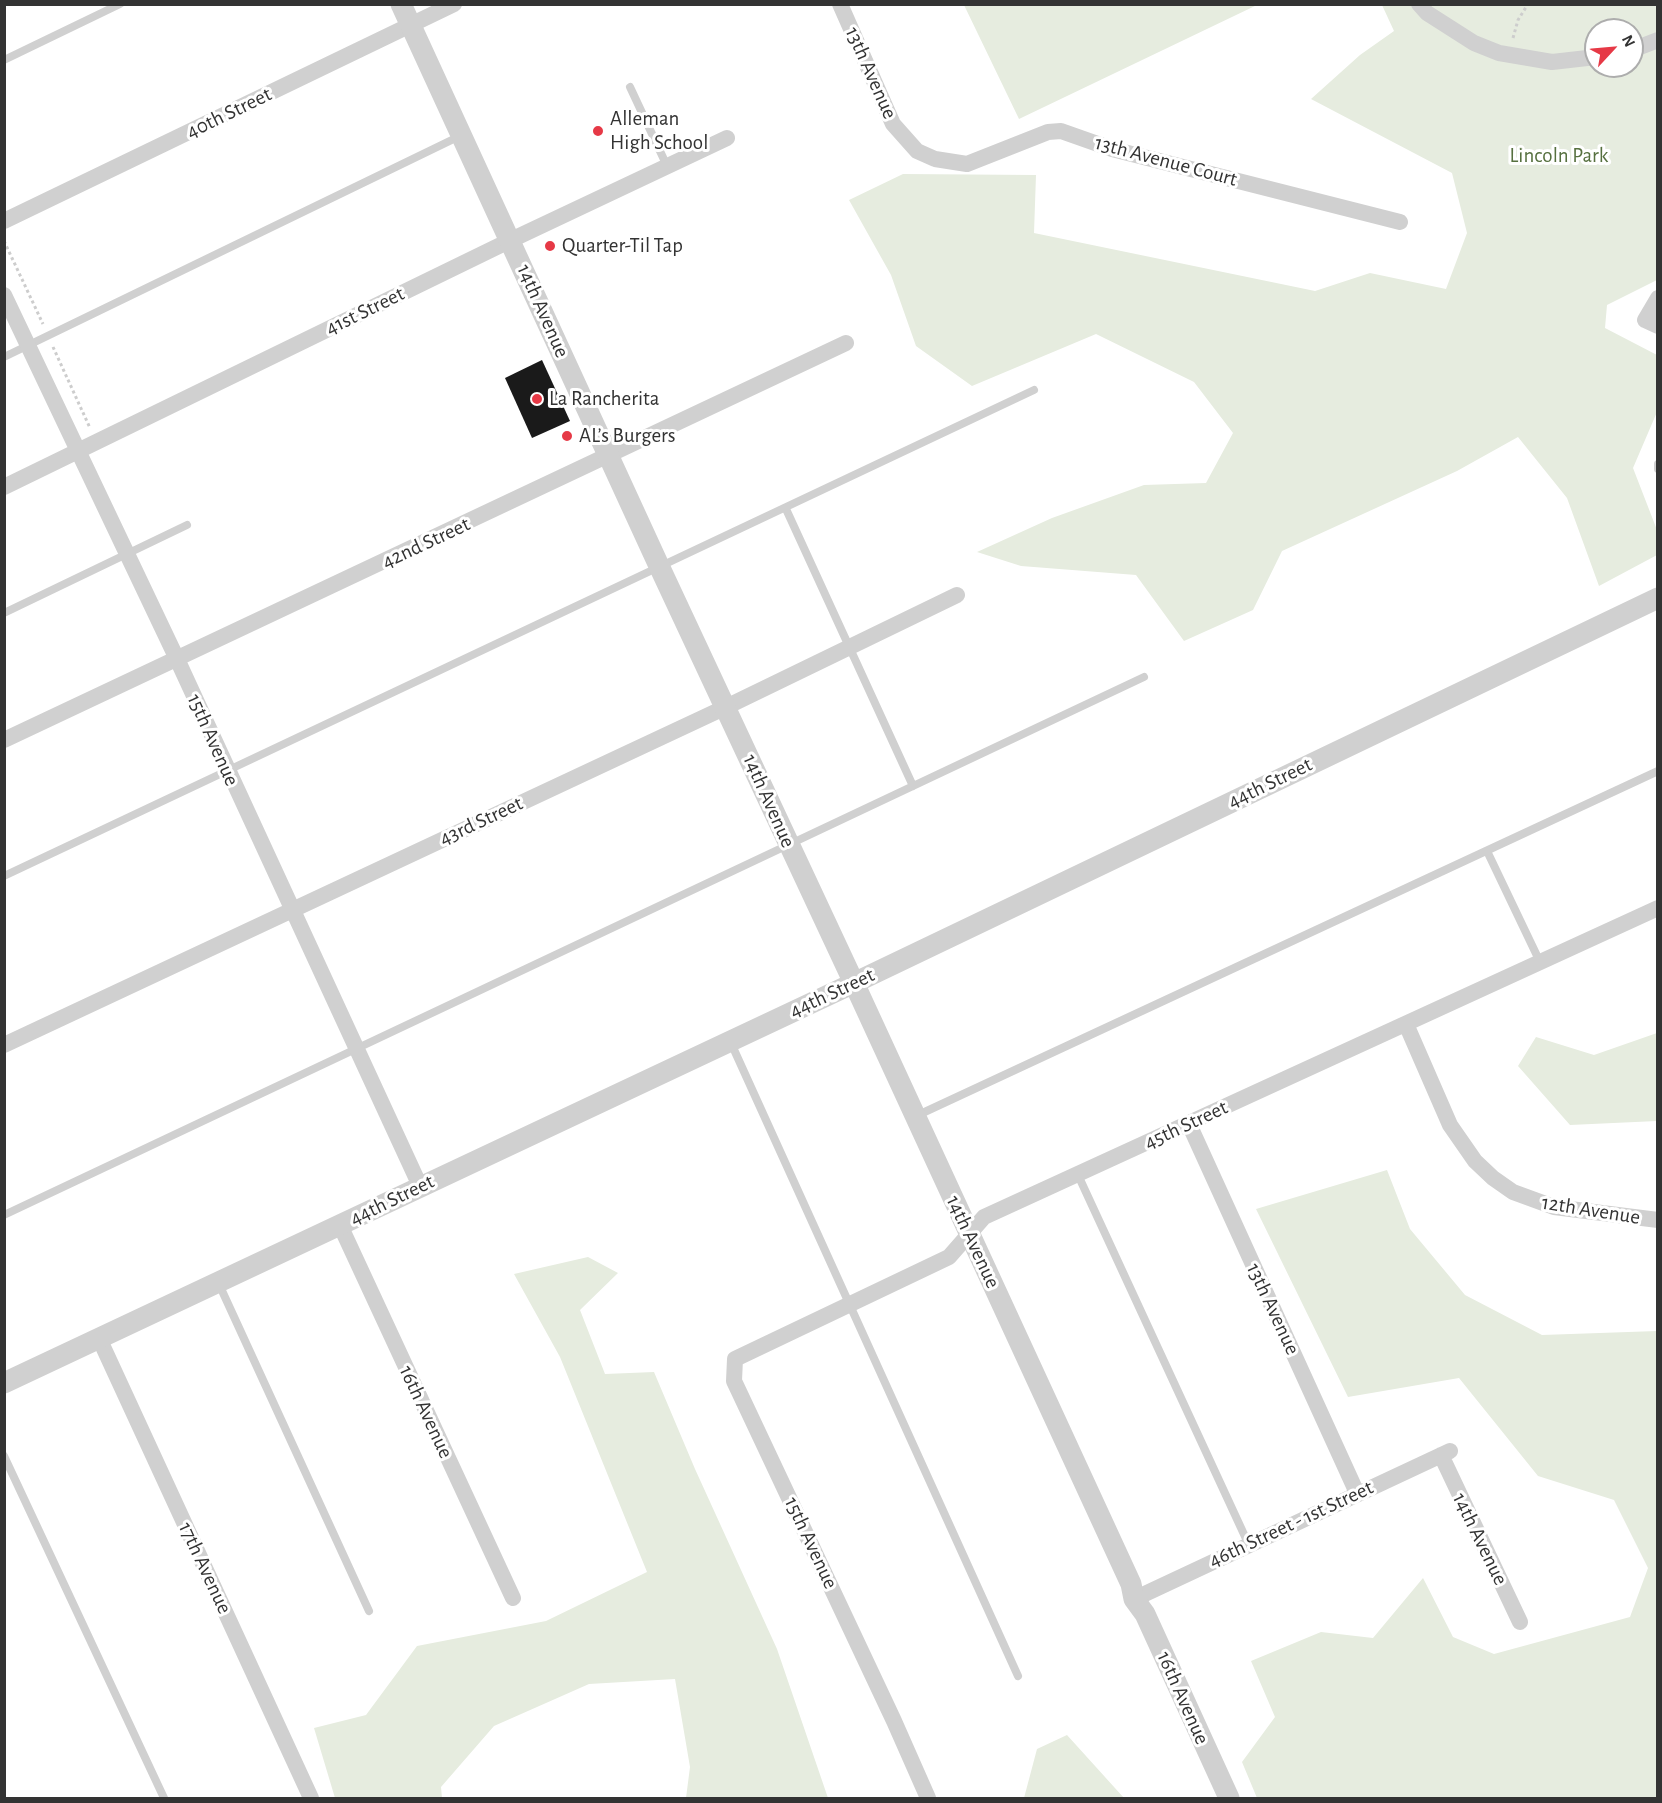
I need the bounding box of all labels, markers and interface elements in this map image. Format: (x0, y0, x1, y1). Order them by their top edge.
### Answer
north arrow (1584, 18, 1644, 78)
street label: 13th Avenue (840, 23, 902, 123)
text: N (1619, 32, 1638, 49)
street label: 40th Street (182, 82, 276, 144)
place label: Alleman High School (610, 106, 708, 156)
marker: Alleman High School (591, 124, 605, 138)
street label: 13th Avenue Court (1092, 130, 1240, 192)
park label: Lincoln Park (1510, 143, 1608, 169)
place label: Quarter-Til Tap (562, 233, 683, 259)
marker: Quarter-Til Tap (543, 239, 557, 253)
street label: 14th Avenue (511, 260, 575, 362)
street label: 41st Street (321, 281, 409, 341)
place label: La Rancherita (549, 386, 659, 412)
marker: La Rancherita (530, 392, 544, 406)
place label: AL’s Burgers (579, 423, 676, 449)
marker: AL’s Burgers (560, 429, 574, 443)
street label: 42nd Street (378, 512, 474, 574)
street label: 15th Avenue (181, 690, 245, 790)
street label: 14th Avenue (737, 750, 801, 852)
street label: 44th Street (1224, 752, 1316, 814)
street label: 43rd Street (435, 791, 527, 851)
street label: 44th Street (786, 962, 878, 1024)
street label: 45th Street (1140, 1095, 1232, 1155)
street label: 44th Street (346, 1169, 438, 1231)
street label: 12th Avenue (1540, 1190, 1642, 1230)
street label: 14th Avenue (941, 1192, 1005, 1292)
street label: 13th Avenue (1241, 1259, 1305, 1359)
street label: 16th Avenue (394, 1362, 458, 1462)
street label: 46th Street - 1st Street (1205, 1475, 1377, 1573)
street label: 14th Avenue (1447, 1489, 1513, 1589)
street label: 15th Avenue (779, 1493, 843, 1593)
street label: 17th Avenue (173, 1518, 237, 1618)
street label: 16th Avenue (1151, 1647, 1215, 1749)

